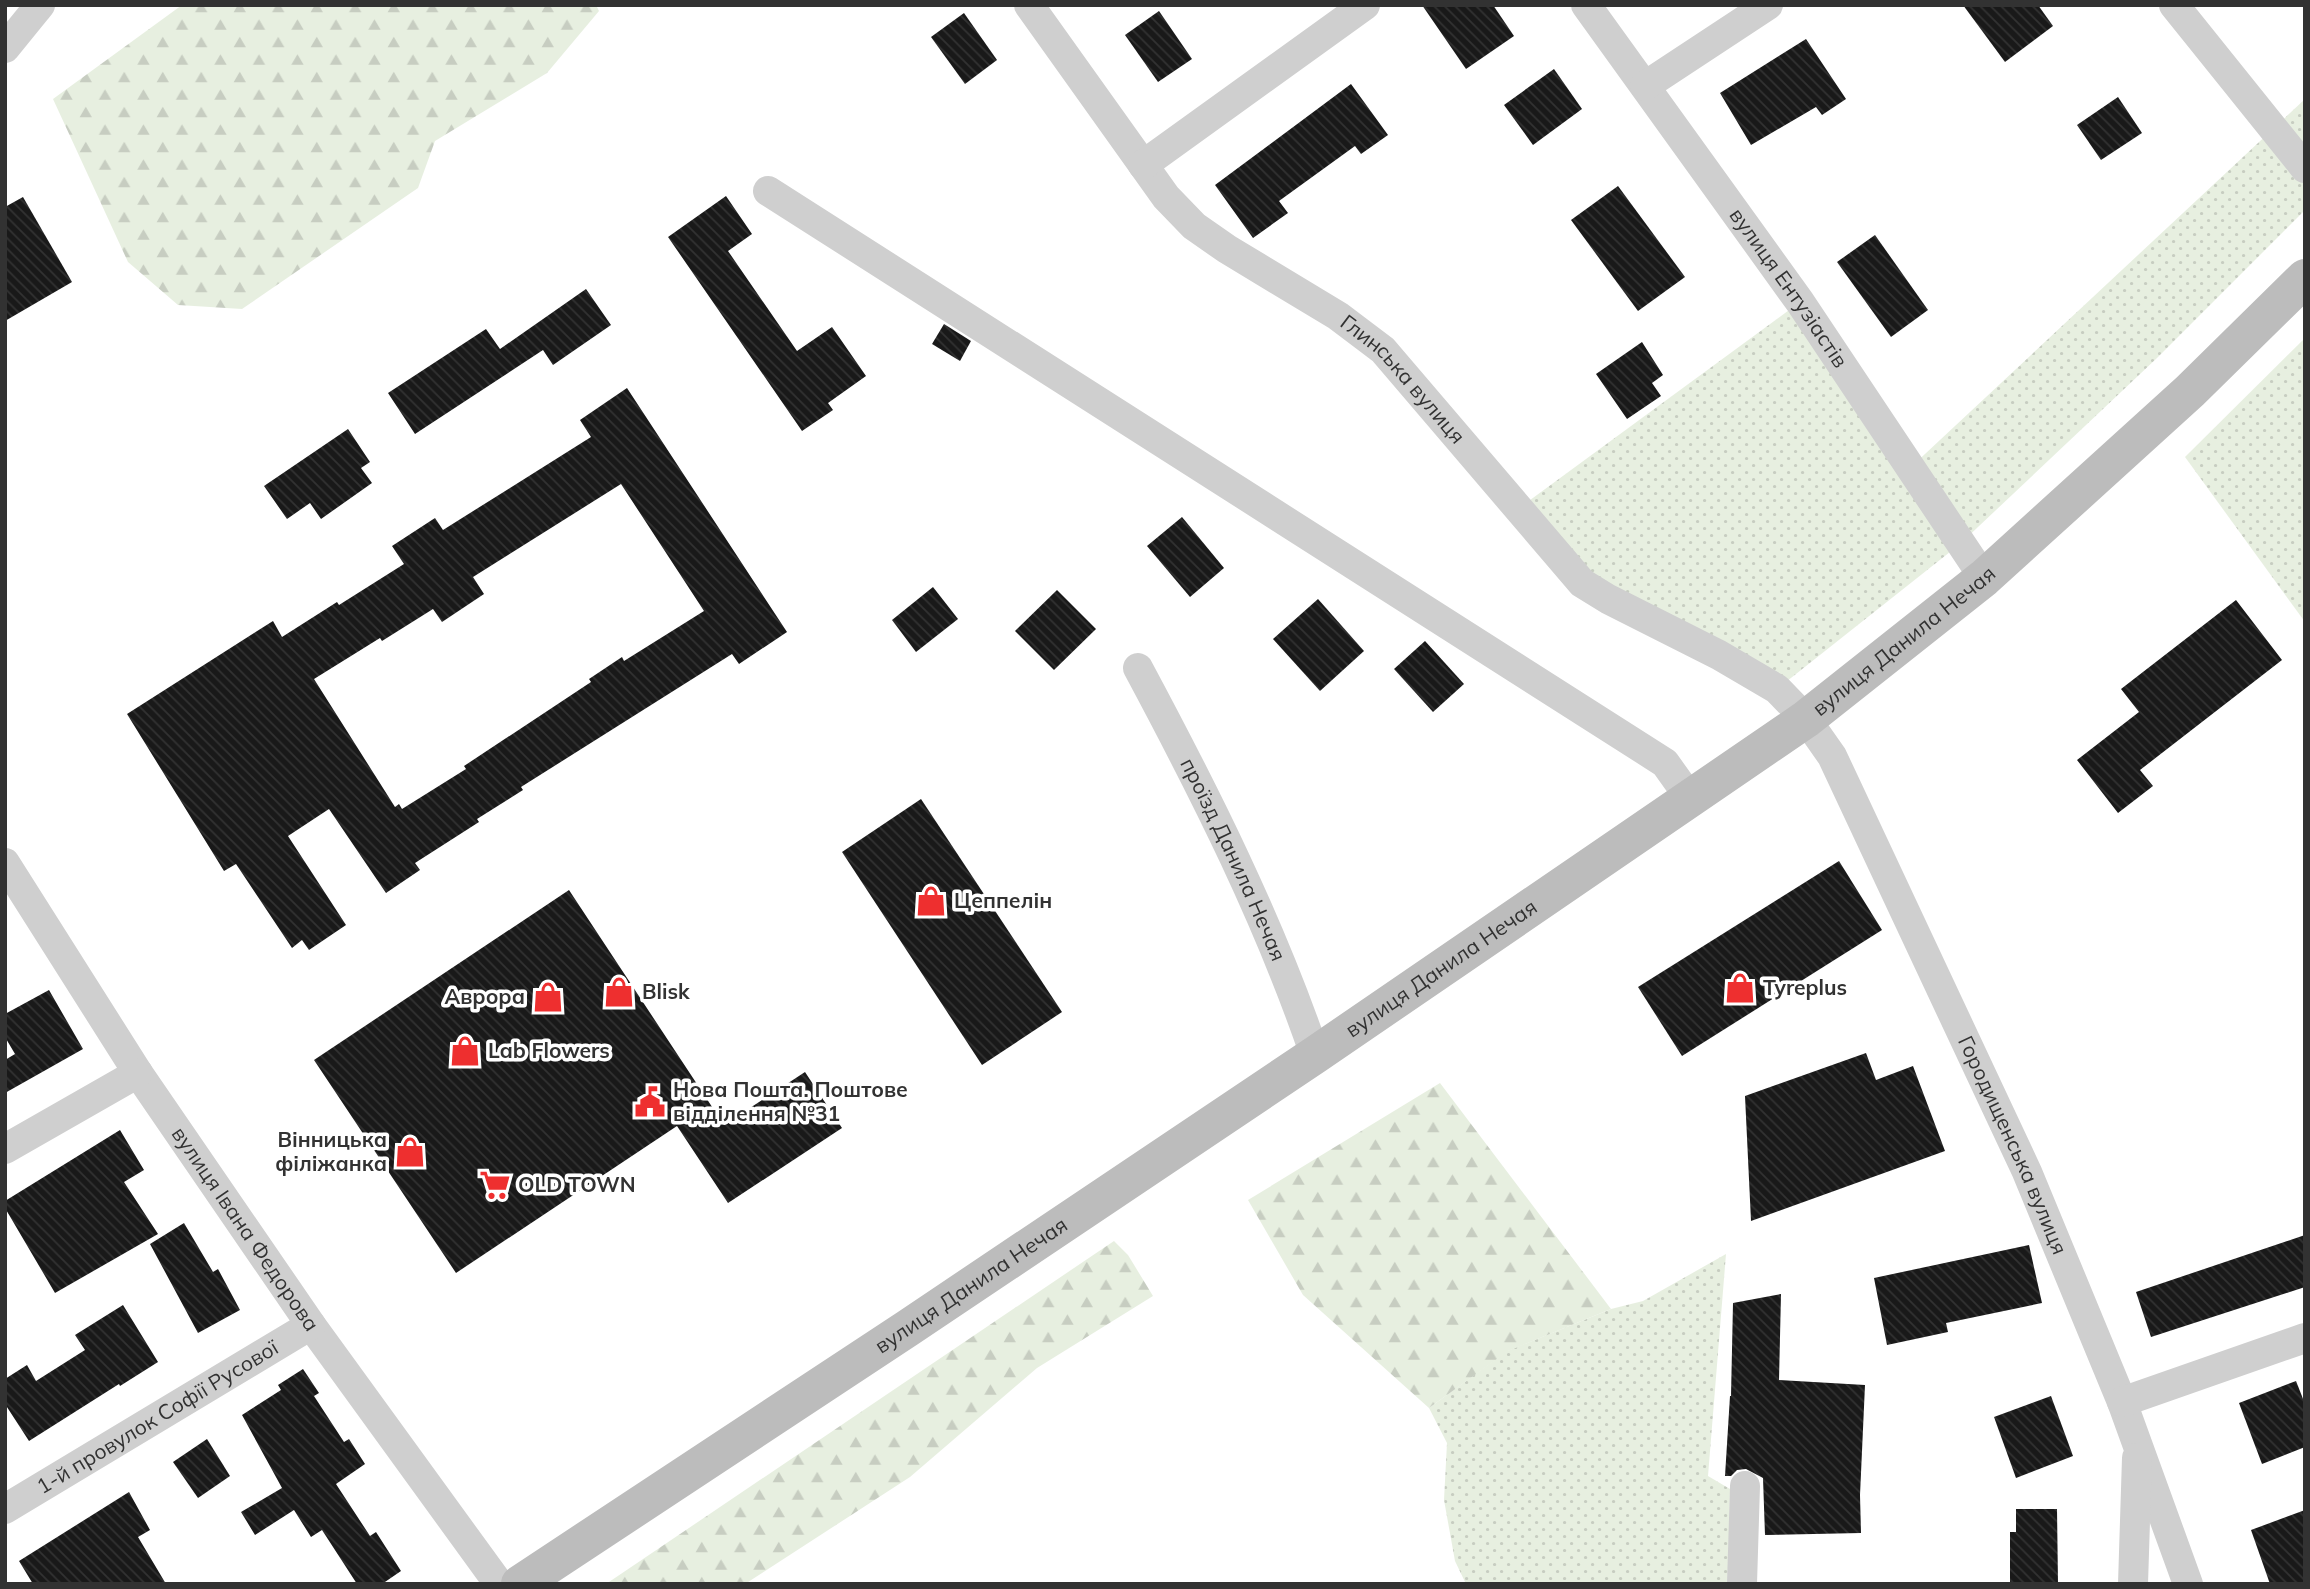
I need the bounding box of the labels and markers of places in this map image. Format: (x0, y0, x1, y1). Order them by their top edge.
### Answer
shop icon: Цеппелін (914, 884, 948, 918)
place label: Цеппелін (954, 887, 1052, 913)
shop icon: Tyreplus (1723, 971, 1757, 1005)
place label: Tyreplus (1763, 974, 1847, 1000)
shop icon: Blisk (602, 975, 636, 1009)
place label: Blisk (642, 978, 690, 1004)
shop icon: Аврора (531, 980, 565, 1014)
place label: Аврора (444, 983, 525, 1009)
shop icon: Lab Flowers (448, 1034, 482, 1068)
place label: Lab Flowers (488, 1037, 610, 1063)
place label: Нова Пошта. Поштове відділення №31 (673, 1076, 908, 1126)
public building icon: Нова Пошта. Поштове відділення №31 (633, 1085, 667, 1119)
place label: Вінницька філіжанка (275, 1126, 387, 1176)
shop icon: Вінницька філіжанка (393, 1135, 427, 1169)
supermarket icon: OLD TOWN (478, 1168, 512, 1202)
place label: OLD TOWN (518, 1171, 636, 1197)

